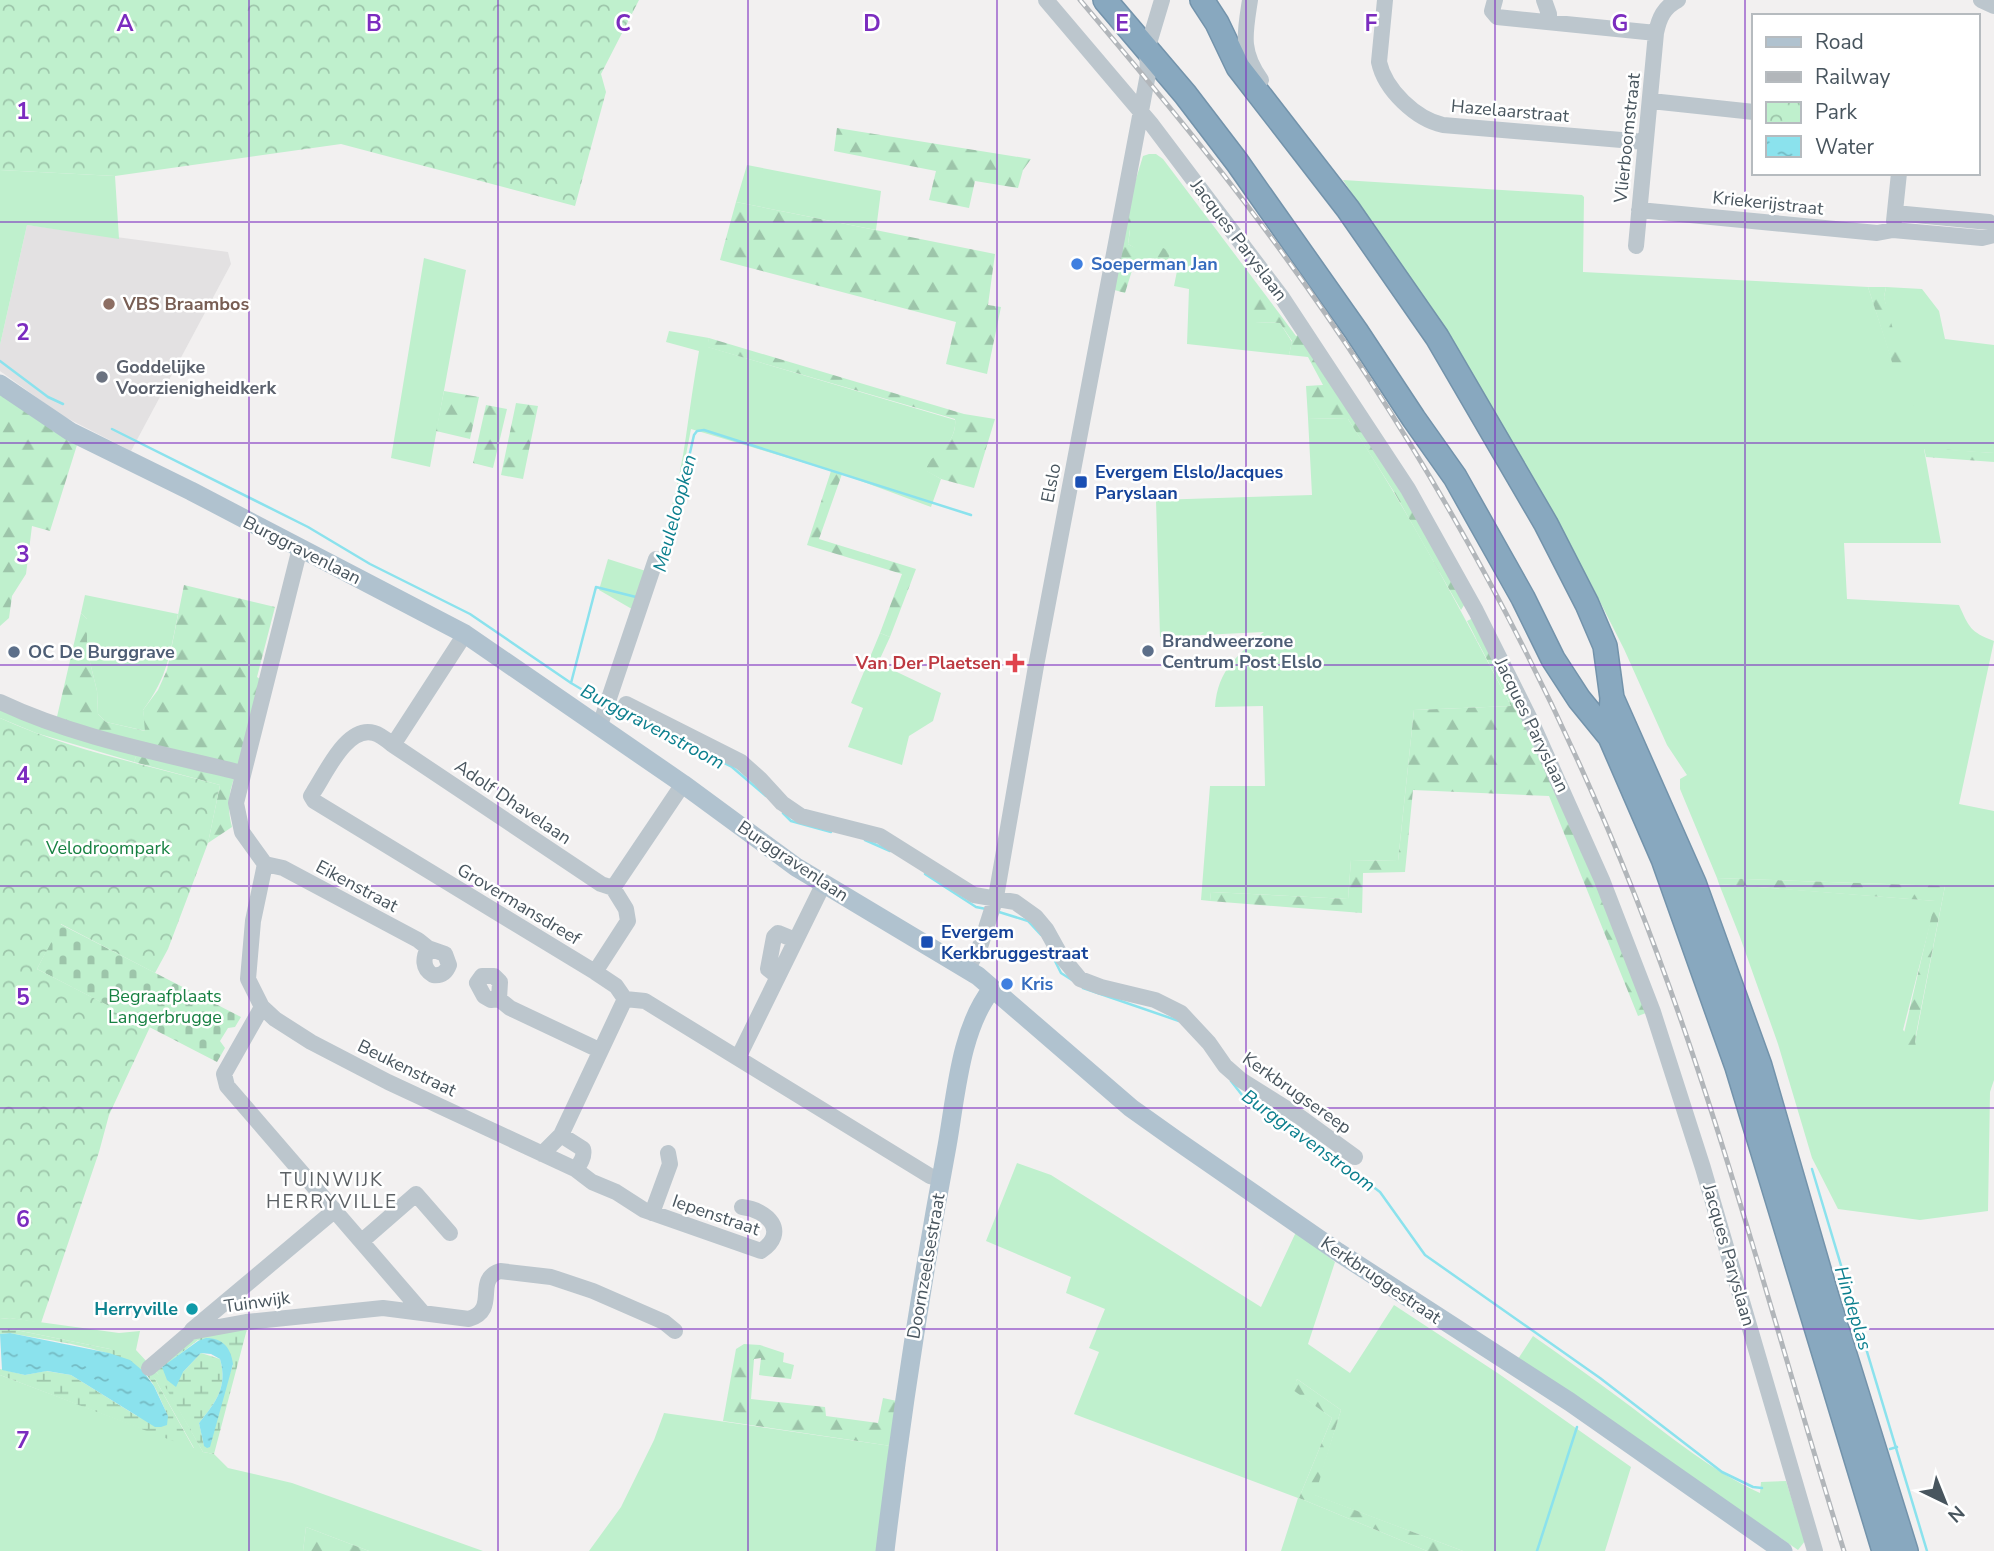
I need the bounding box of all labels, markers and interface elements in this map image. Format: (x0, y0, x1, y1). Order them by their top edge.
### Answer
text: A (116, 8, 134, 39)
text: B (366, 8, 382, 39)
text: C (615, 8, 631, 39)
text: D (863, 8, 881, 39)
text: E (1115, 8, 1129, 39)
text: F (1365, 8, 1378, 39)
text: G (1612, 8, 1628, 39)
legend (1752, 14, 1980, 175)
text: Road (1815, 28, 1864, 56)
text: Railway (1815, 63, 1890, 91)
street label: Vlierboomstraat (1608, 71, 1646, 205)
street label: Hazelaarstraat (1450, 94, 1571, 128)
text: 1 (16, 96, 30, 127)
text: Park (1815, 98, 1857, 126)
text: Water (1815, 133, 1874, 161)
street label: Jacques Paryslaan (1185, 173, 1293, 306)
street label: Kriekerijstraat (1711, 185, 1825, 221)
place label: Soeperman Jan (1091, 252, 1218, 276)
marker: Soeperman Jan (1069, 256, 1085, 272)
place label: VBS Braambos (122, 292, 249, 316)
marker: VBS Braambos (101, 296, 117, 312)
text: 2 (16, 317, 30, 348)
place label: Goddelijke Voorzienigheidkerk (115, 355, 276, 400)
marker: Goddelijke Voorzienigheidkerk (94, 369, 110, 385)
water label: Meuleloopken (647, 452, 703, 575)
place label: Evergem Elslo/Jacques Paryslaan (1095, 460, 1283, 505)
street label: Elslo (1035, 461, 1067, 505)
marker: Evergem Elslo/Jacques Paryslaan (1073, 474, 1089, 490)
street label: Burggravenlaan (239, 510, 365, 590)
text: 3 (16, 539, 30, 570)
place label: Brandweerzone Centrum Post Elslo (1162, 629, 1322, 674)
place label: OC De Burggrave (28, 640, 175, 664)
marker: Brandweerzone Centrum Post Elslo (1140, 643, 1156, 659)
marker: OC De Burggrave (6, 644, 22, 660)
place label: Van Der Plaetsen (855, 651, 1001, 675)
street label: Jacques Paryslaan (1489, 653, 1575, 796)
marker: Van Der Plaetsen (1007, 655, 1023, 671)
water label: Burggravenstroom (576, 678, 729, 776)
street label: Adolf Dhavelaan (450, 754, 576, 850)
text: 4 (16, 760, 30, 791)
street label: Burggravenlaan (733, 815, 853, 907)
park label: Velodroompark (45, 836, 171, 860)
street label: Eikenstraat (312, 854, 403, 918)
street label: Grovermansdreef (453, 858, 586, 951)
place label: Evergem Kerkbruggestraat (941, 920, 1088, 965)
marker: Evergem Kerkbruggestraat (919, 934, 935, 950)
place label: Kris (1021, 972, 1054, 996)
marker: Kris (999, 976, 1015, 992)
text: 5 (16, 982, 30, 1013)
park label: Begraafplaats Langerbrugge (108, 984, 222, 1029)
street label: Beukenstraat (354, 1034, 461, 1103)
street label: Kerkbrugsereep (1238, 1047, 1356, 1139)
water label: Burggravenstroom (1236, 1083, 1381, 1198)
district label: TUINWIJK HERRYVILLE (266, 1167, 398, 1215)
street label: Jacques Paryslaan (1697, 1180, 1761, 1329)
street label: Iepenstraat (669, 1189, 764, 1241)
street label: Doornzeelsestraat (901, 1191, 951, 1341)
text: 6 (16, 1204, 30, 1235)
street label: Kerkbruggestraat (1316, 1231, 1446, 1330)
water label: Hindeplas (1828, 1263, 1878, 1354)
street label: Tuinwijk (222, 1285, 293, 1319)
place label: Herryville (94, 1297, 178, 1321)
marker: Herryville (184, 1301, 200, 1317)
text: 7 (16, 1425, 30, 1456)
north arrow (1910, 1467, 1980, 1537)
text: N (1942, 1499, 1970, 1528)

